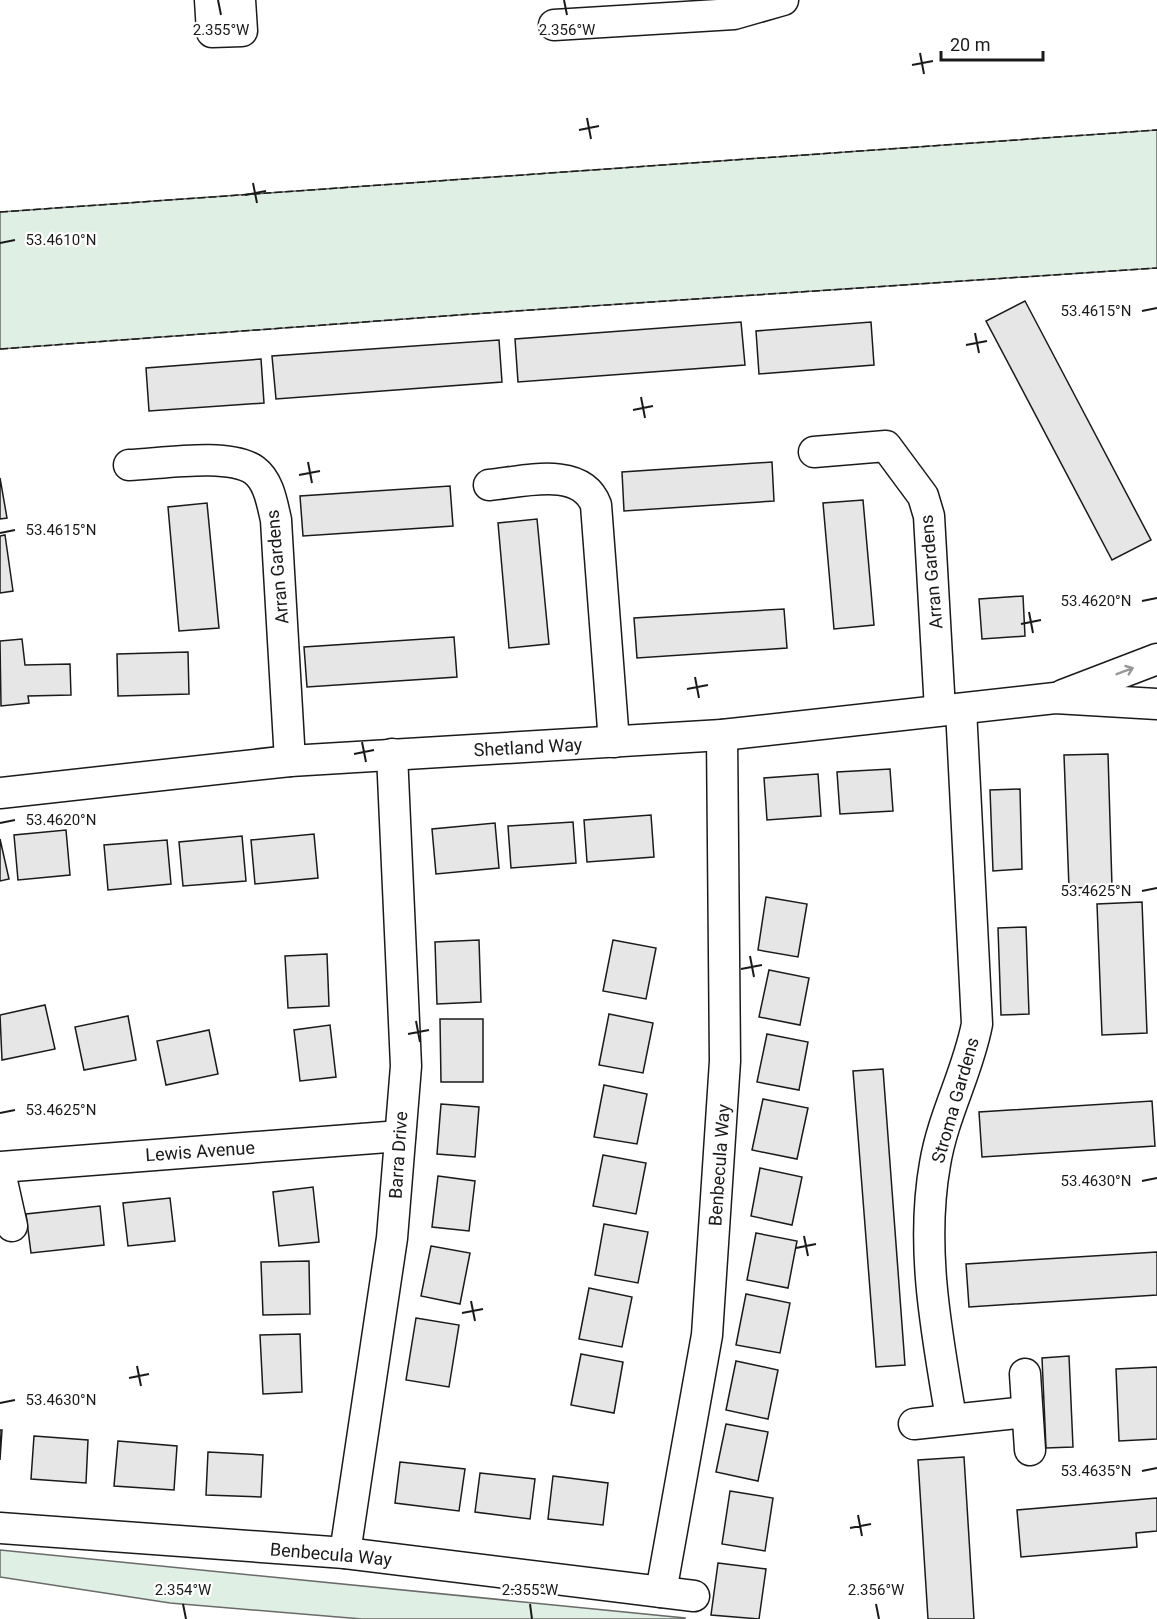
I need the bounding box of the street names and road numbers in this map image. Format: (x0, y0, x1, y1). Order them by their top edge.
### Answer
street label: Arran Gardens (262, 509, 292, 625)
street label: Arran Gardens (916, 514, 946, 630)
street label: Shetland Way (473, 734, 583, 760)
street label: Stroma Gardens (927, 1035, 983, 1165)
street label: Benbecula Way (704, 1103, 734, 1227)
street label: Barra Drive (384, 1111, 412, 1199)
street label: Lewis Avenue (145, 1137, 255, 1165)
street label: Benbecula Way (269, 1538, 393, 1570)

